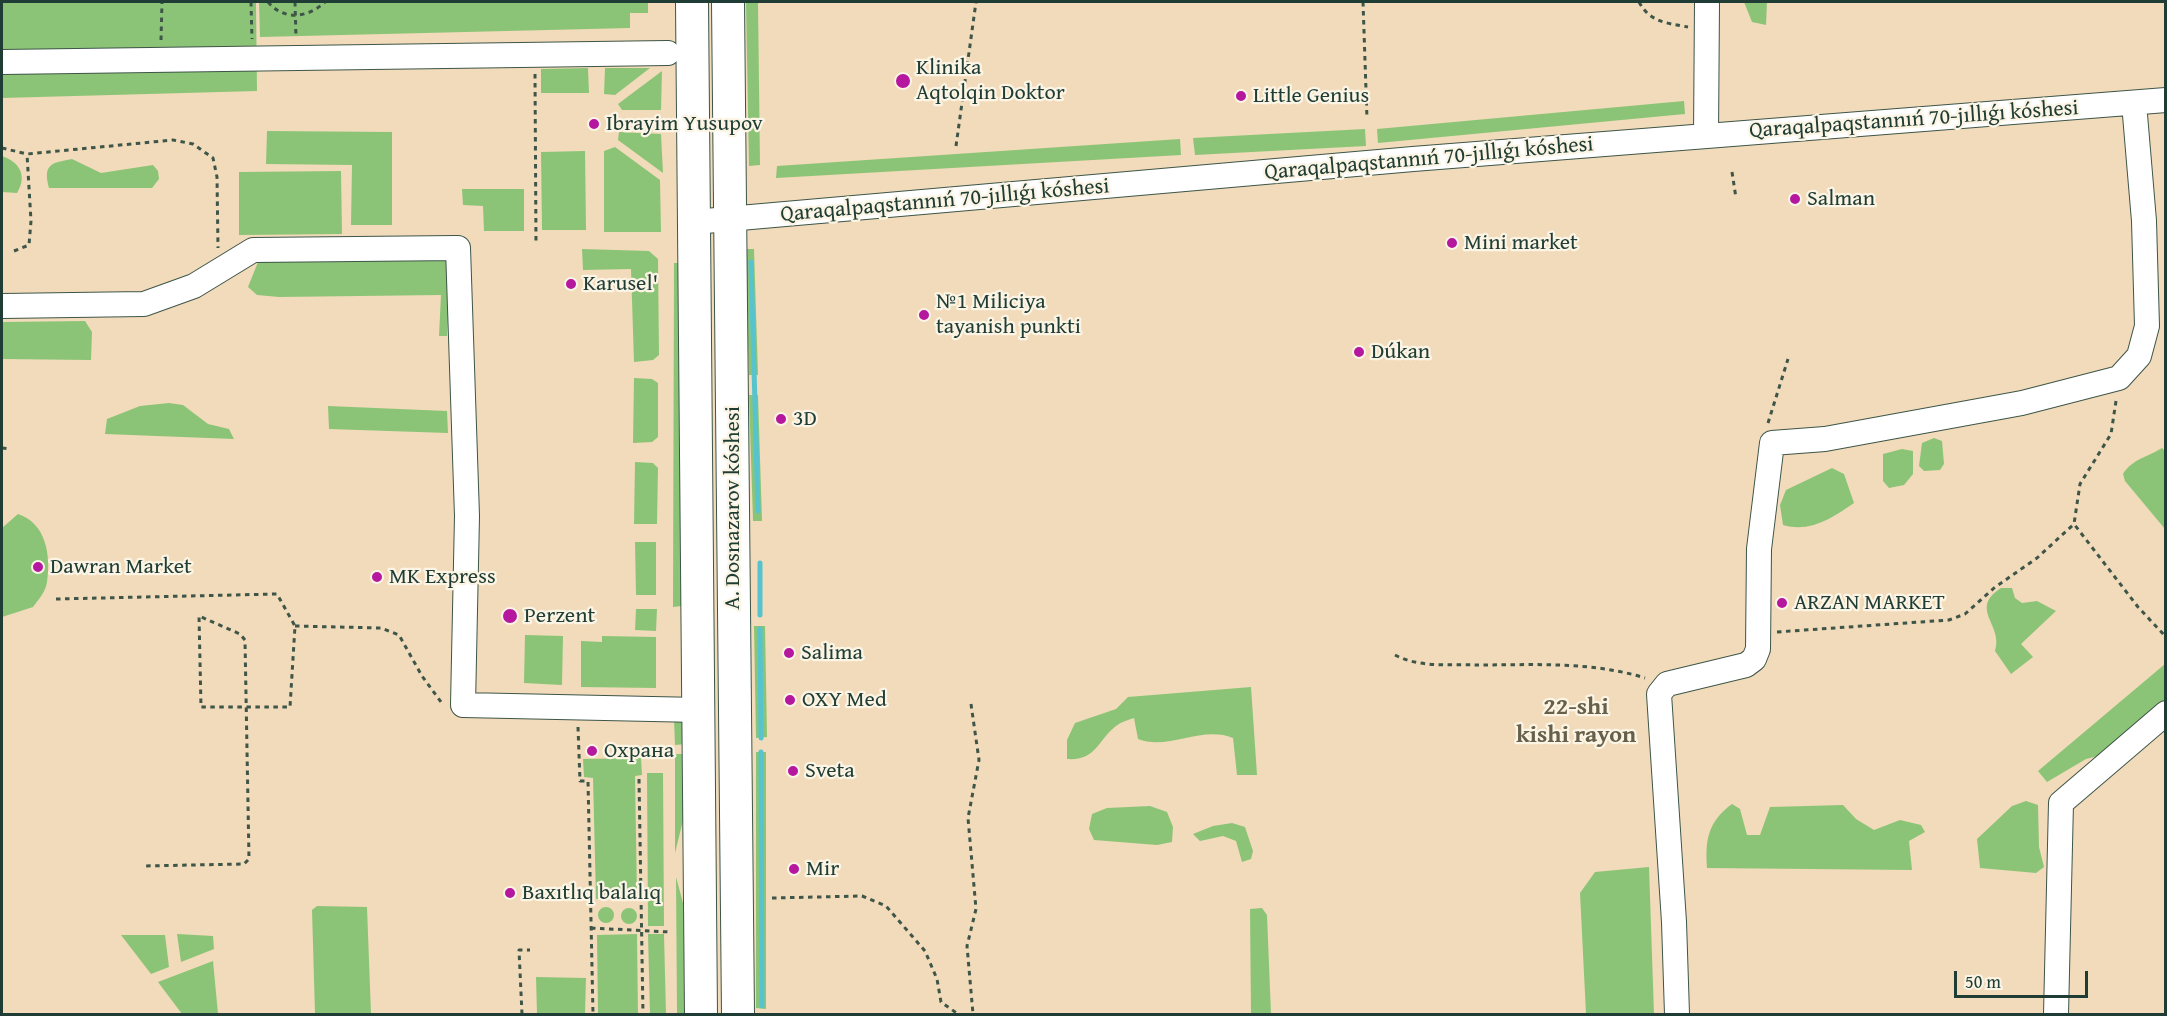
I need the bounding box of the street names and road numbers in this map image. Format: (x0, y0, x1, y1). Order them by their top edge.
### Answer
street label: Qaraqalpaqstannıń 70-jıllıǵı kóshesi (1748, 95, 2080, 145)
street label: Qaraqalpaqstannıń 70-jıllıǵı kóshesi (1263, 131, 1595, 187)
street label: Qaraqalpaqstannıń 70-jıllıǵı kóshesi (779, 173, 1111, 229)
street label: A. Dosnazarov kóshesi (720, 406, 746, 610)

